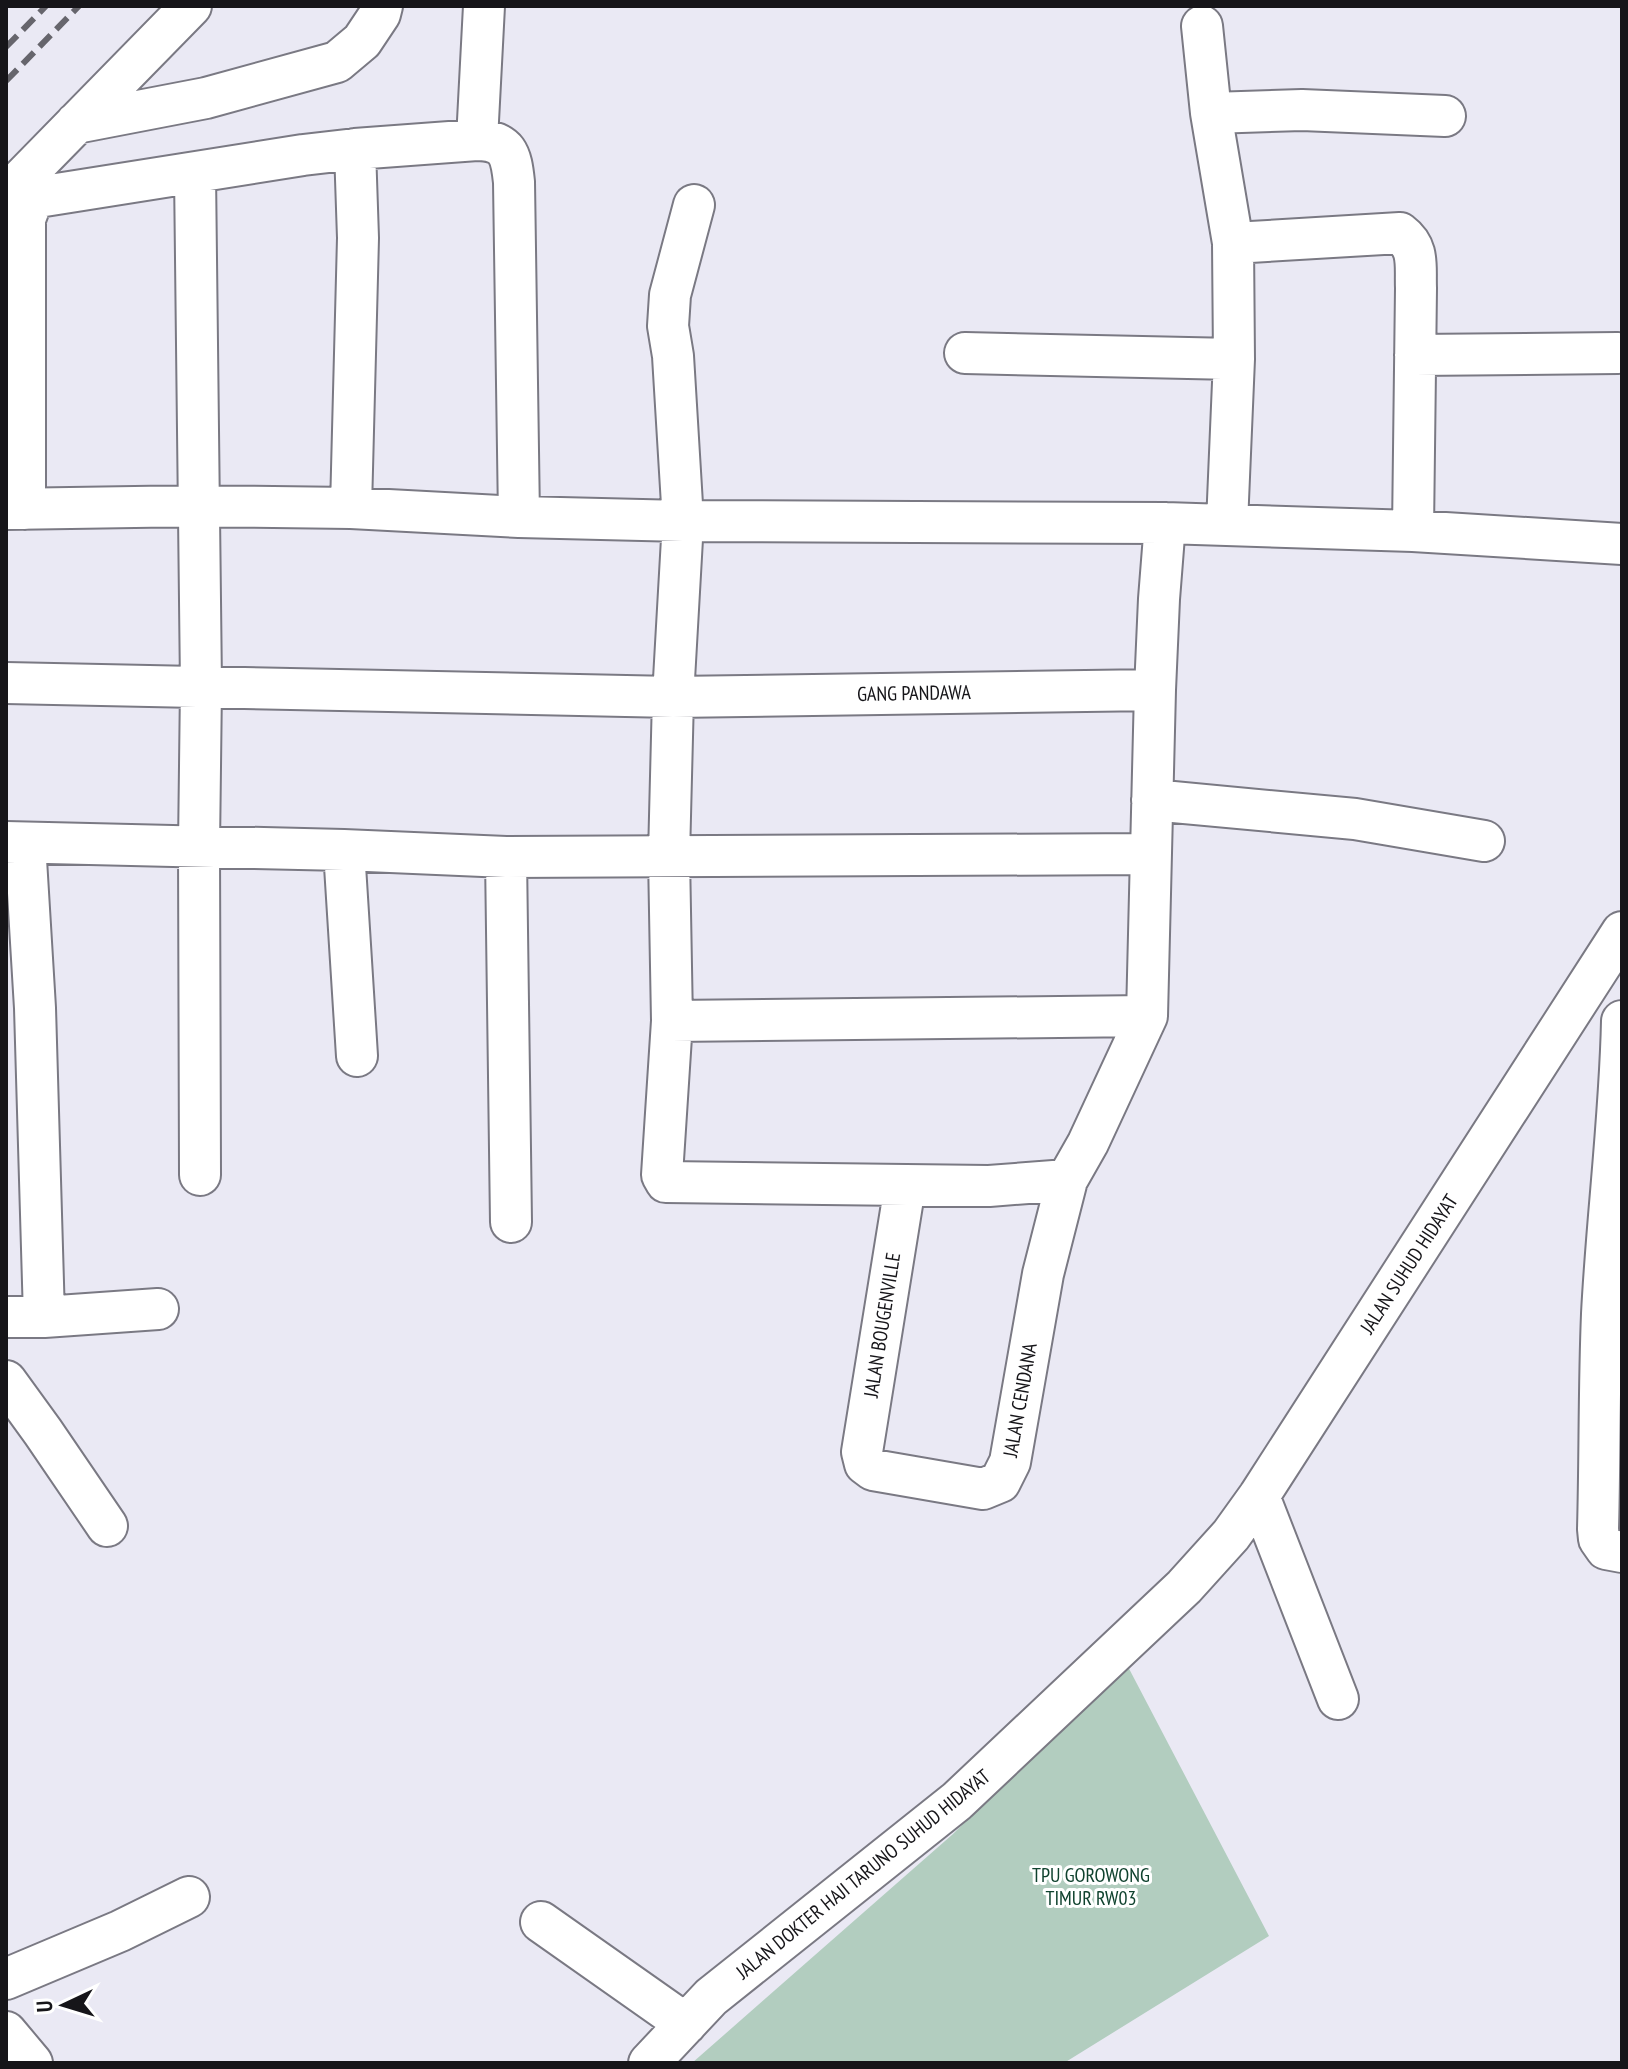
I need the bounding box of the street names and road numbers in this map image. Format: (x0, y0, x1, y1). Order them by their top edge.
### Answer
street label: GANG PANDAWA (857, 679, 972, 707)
street label: JALAN SUHUD HIDAYAT (1354, 1189, 1464, 1339)
street label: JALAN BOUGENVILLE (858, 1251, 906, 1400)
street label: JALAN CENDANA (997, 1340, 1043, 1460)
street label: JALAN DOKTER HAJI TARUNO SUHUD HIDAYAT (730, 1763, 995, 1985)

